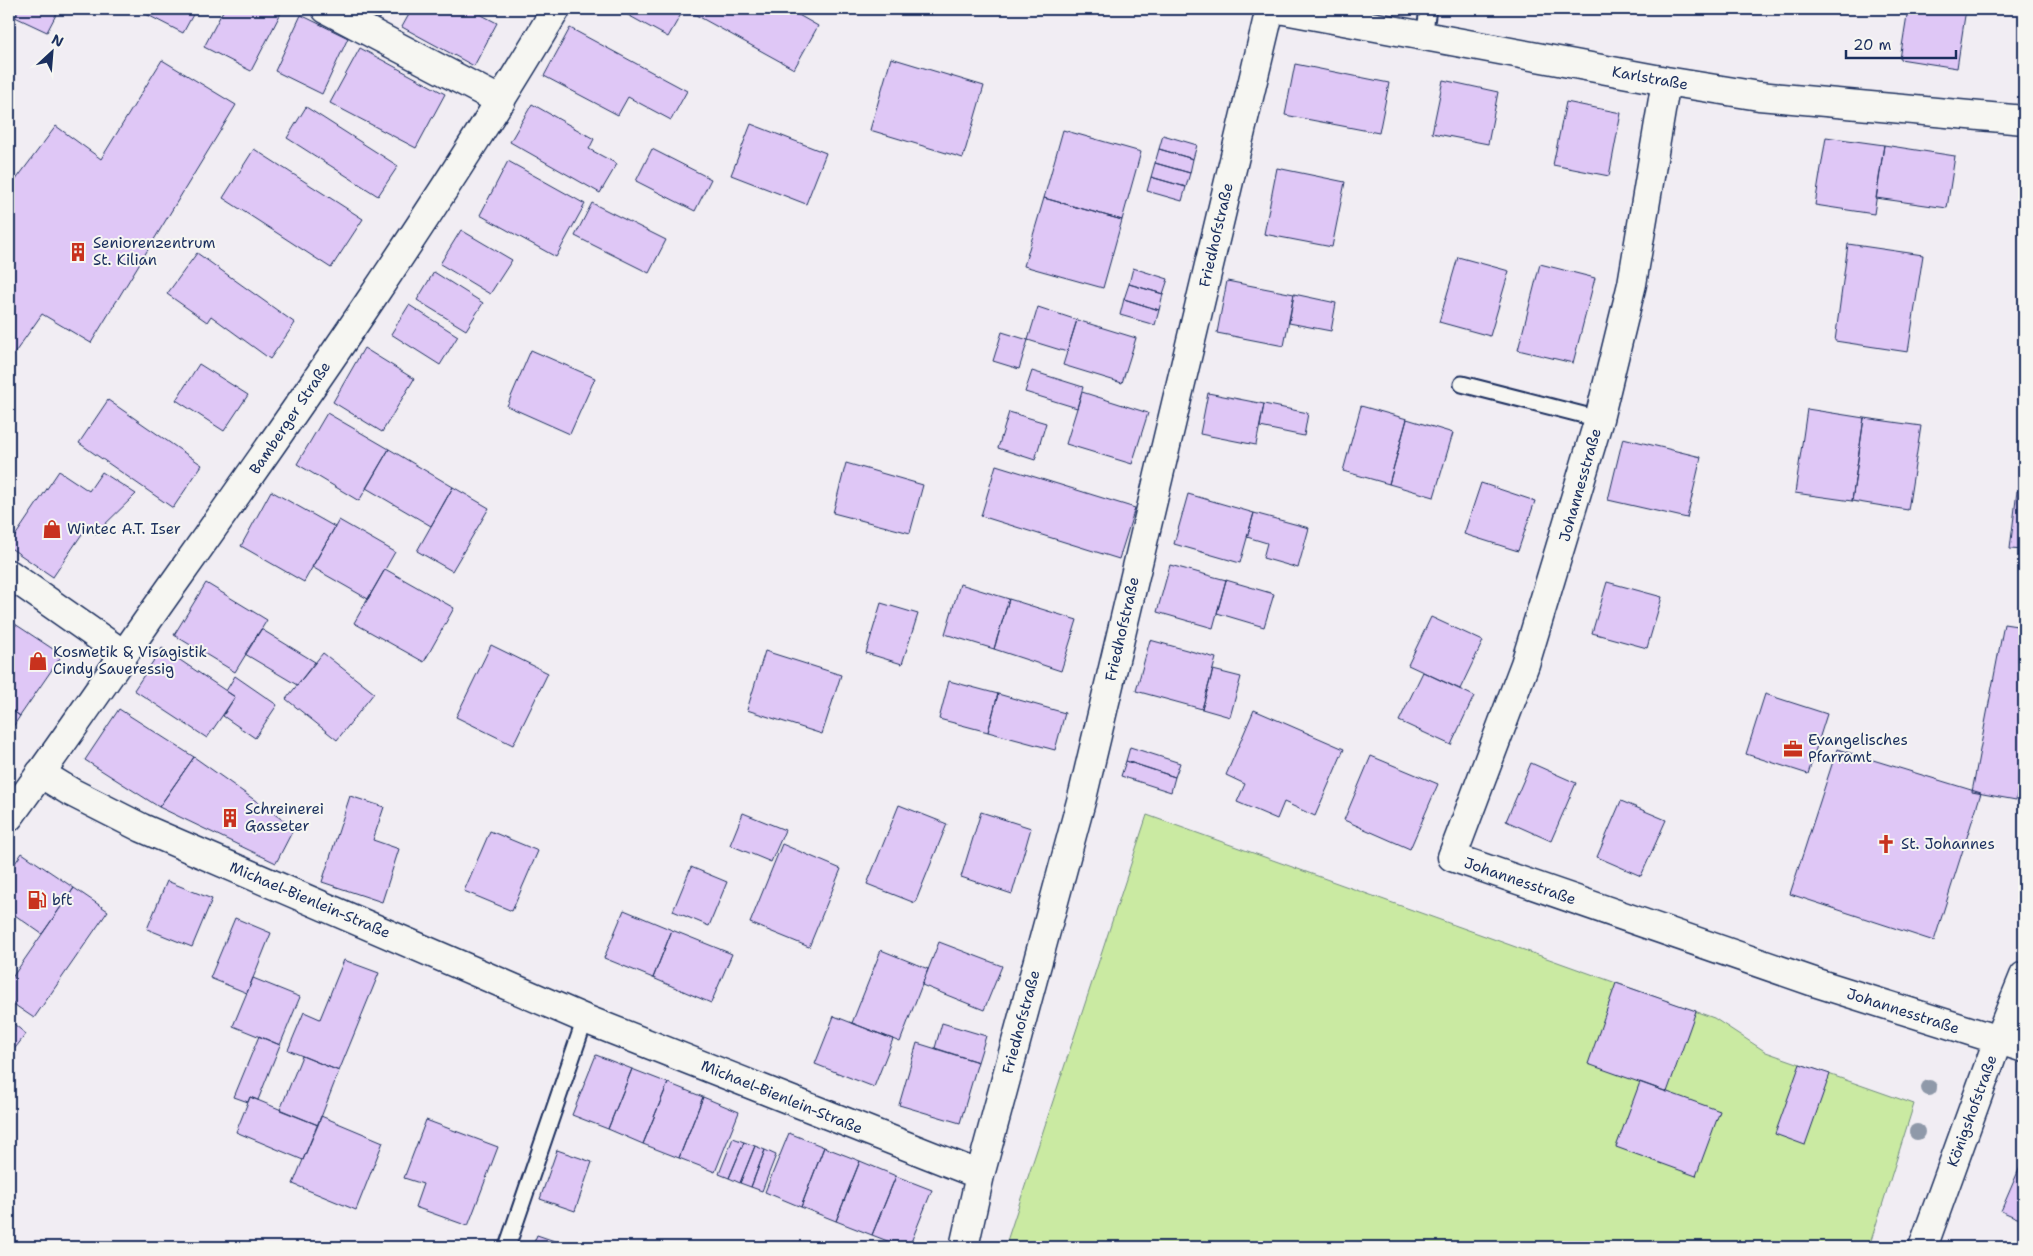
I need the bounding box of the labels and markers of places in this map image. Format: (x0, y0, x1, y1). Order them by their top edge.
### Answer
place label: Seniorenzentrum St. Kilian (93, 233, 216, 270)
building icon: Seniorenzentrum St. Kilian (67, 241, 89, 263)
shop icon: Wintec A.T. Iser (41, 518, 63, 540)
place label: Wintec A.T. Iser (67, 519, 181, 539)
place label: Kosmetik & Visagistik Cindy Saueressig (53, 642, 207, 679)
shop icon: Kosmetik & Visagistik Cindy Saueressig (27, 650, 49, 672)
place label: Evangelisches Pfarramt (1808, 730, 1908, 767)
office icon: Evangelisches Pfarramt (1782, 738, 1804, 760)
place label: Schreinerei Gasseter (245, 799, 324, 836)
building icon: Schreinerei Gasseter (219, 807, 241, 829)
church icon: St. Johannes (1875, 833, 1897, 855)
place label: St. Johannes (1901, 834, 1995, 854)
fuel station icon: bft (26, 889, 48, 911)
place label: bft (52, 890, 73, 910)

